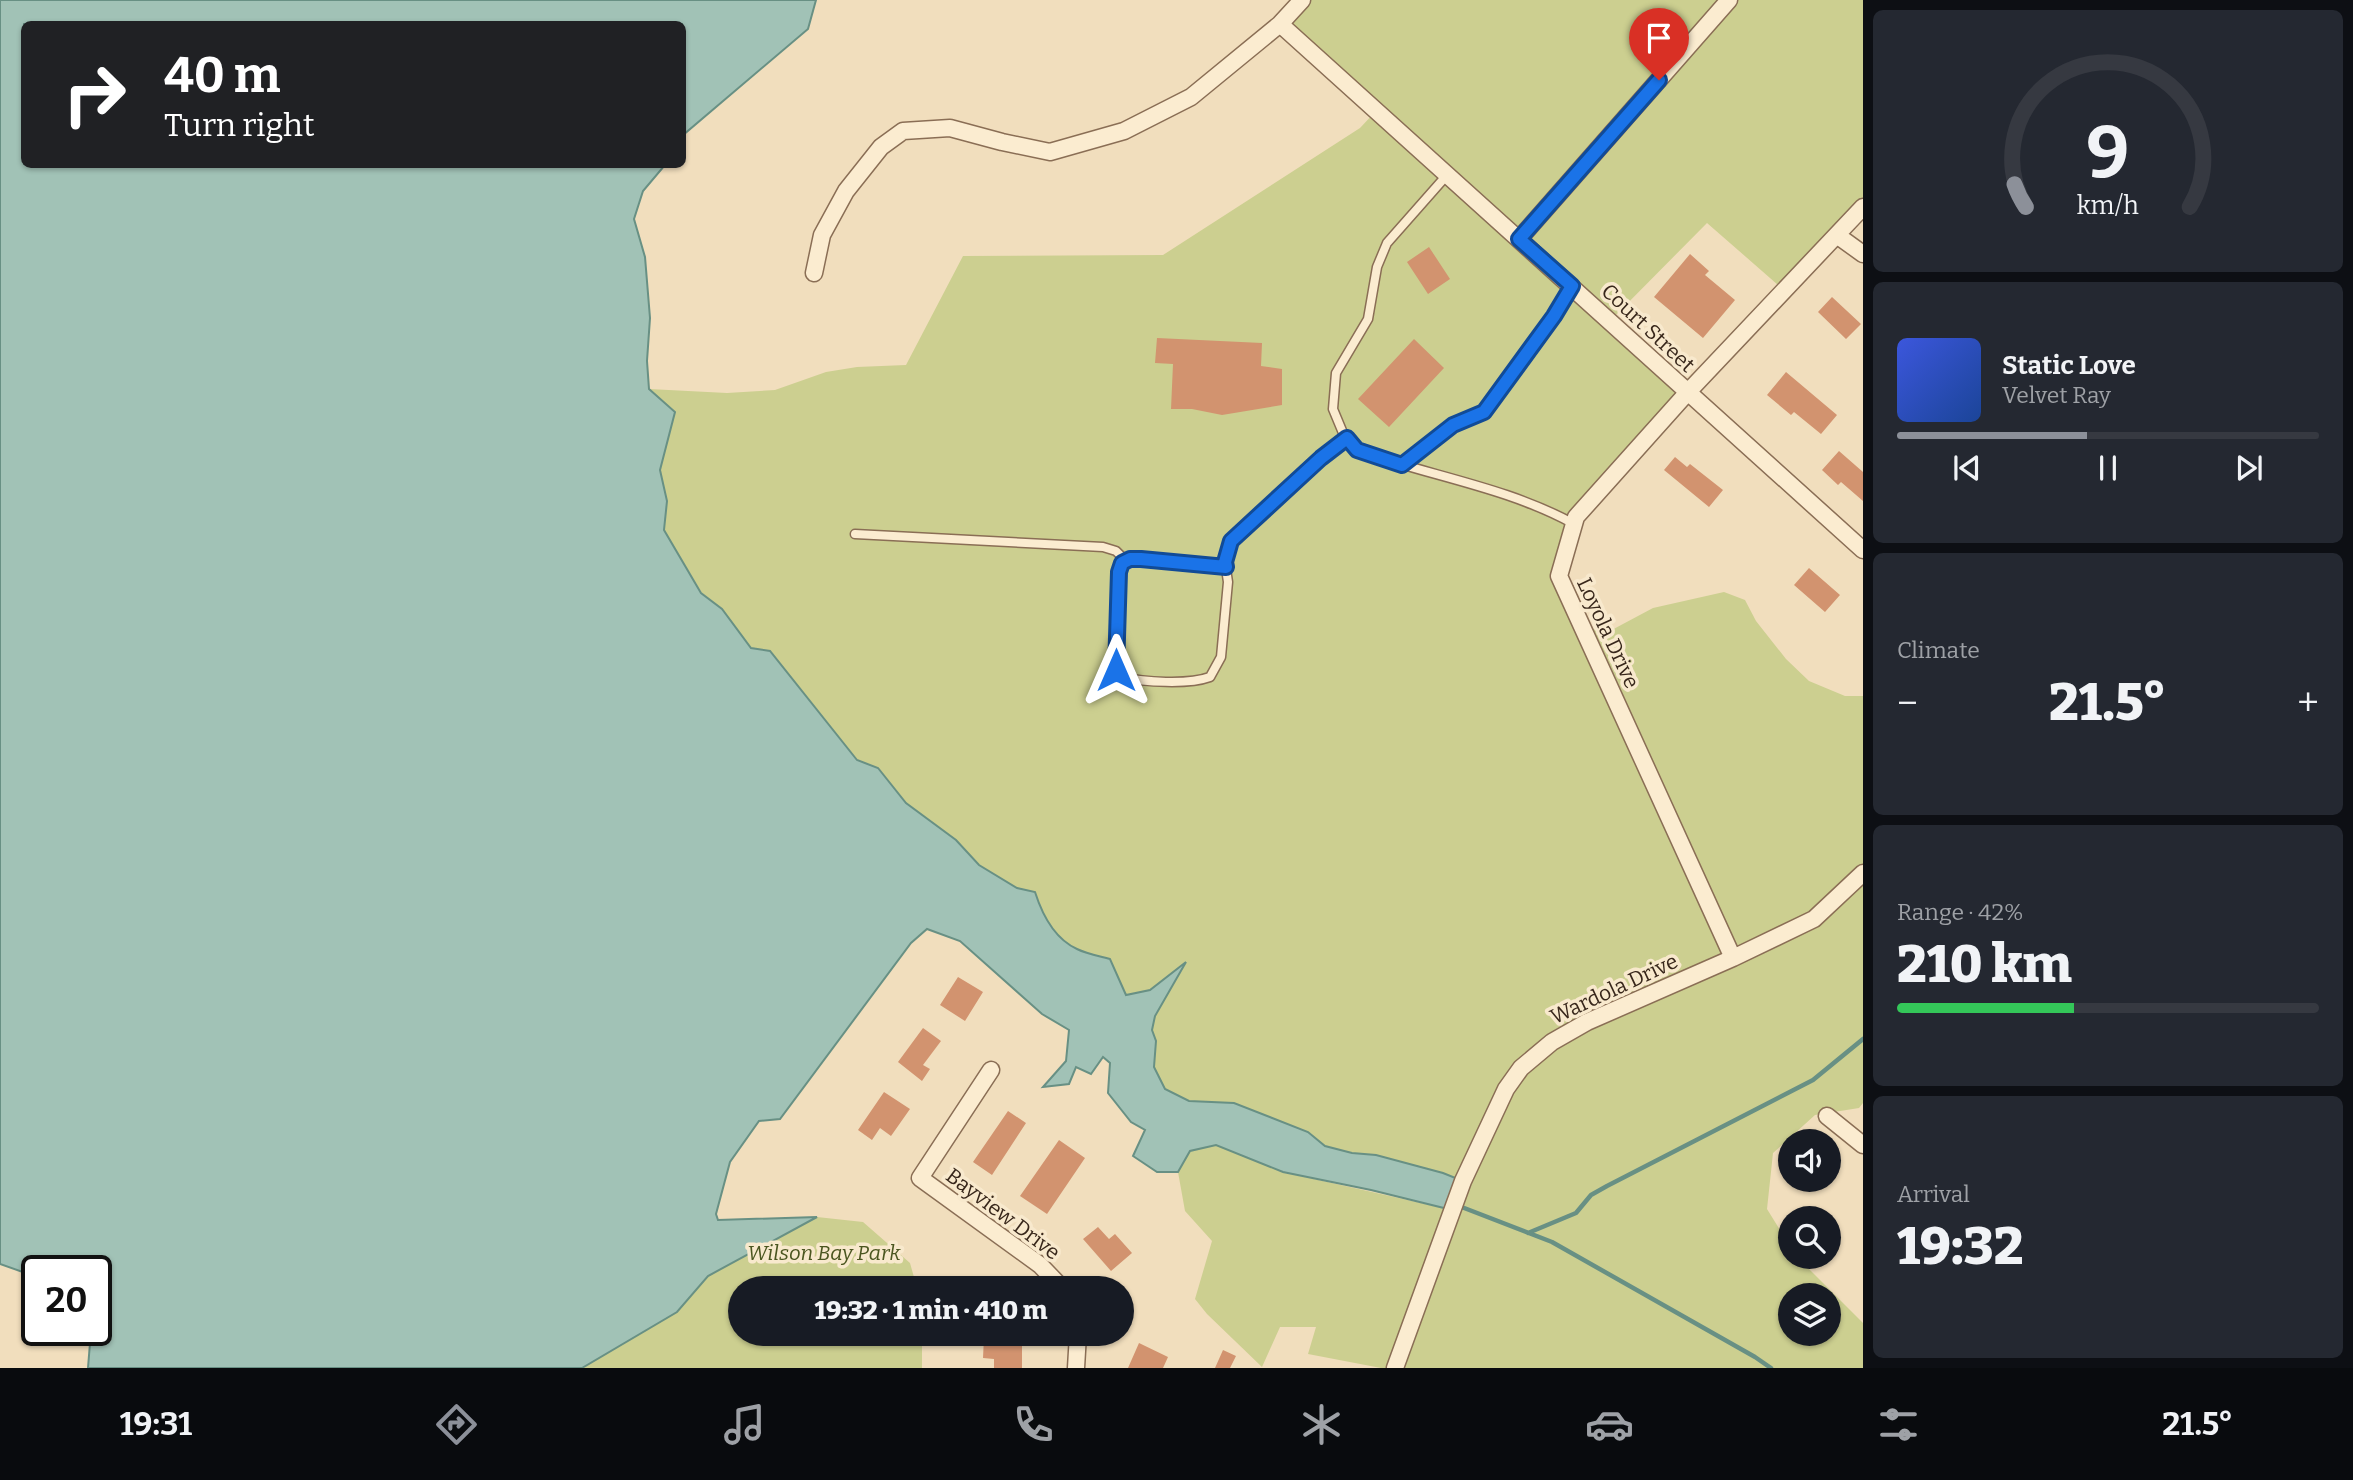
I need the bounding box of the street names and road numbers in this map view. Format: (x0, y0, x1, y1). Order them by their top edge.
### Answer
street label: Court Street (1596, 278, 1700, 378)
street label: Loyola Drive (1571, 574, 1645, 692)
street label: Wardola Drive (1546, 948, 1682, 1030)
street label: Bayview Drive (941, 1163, 1065, 1265)

